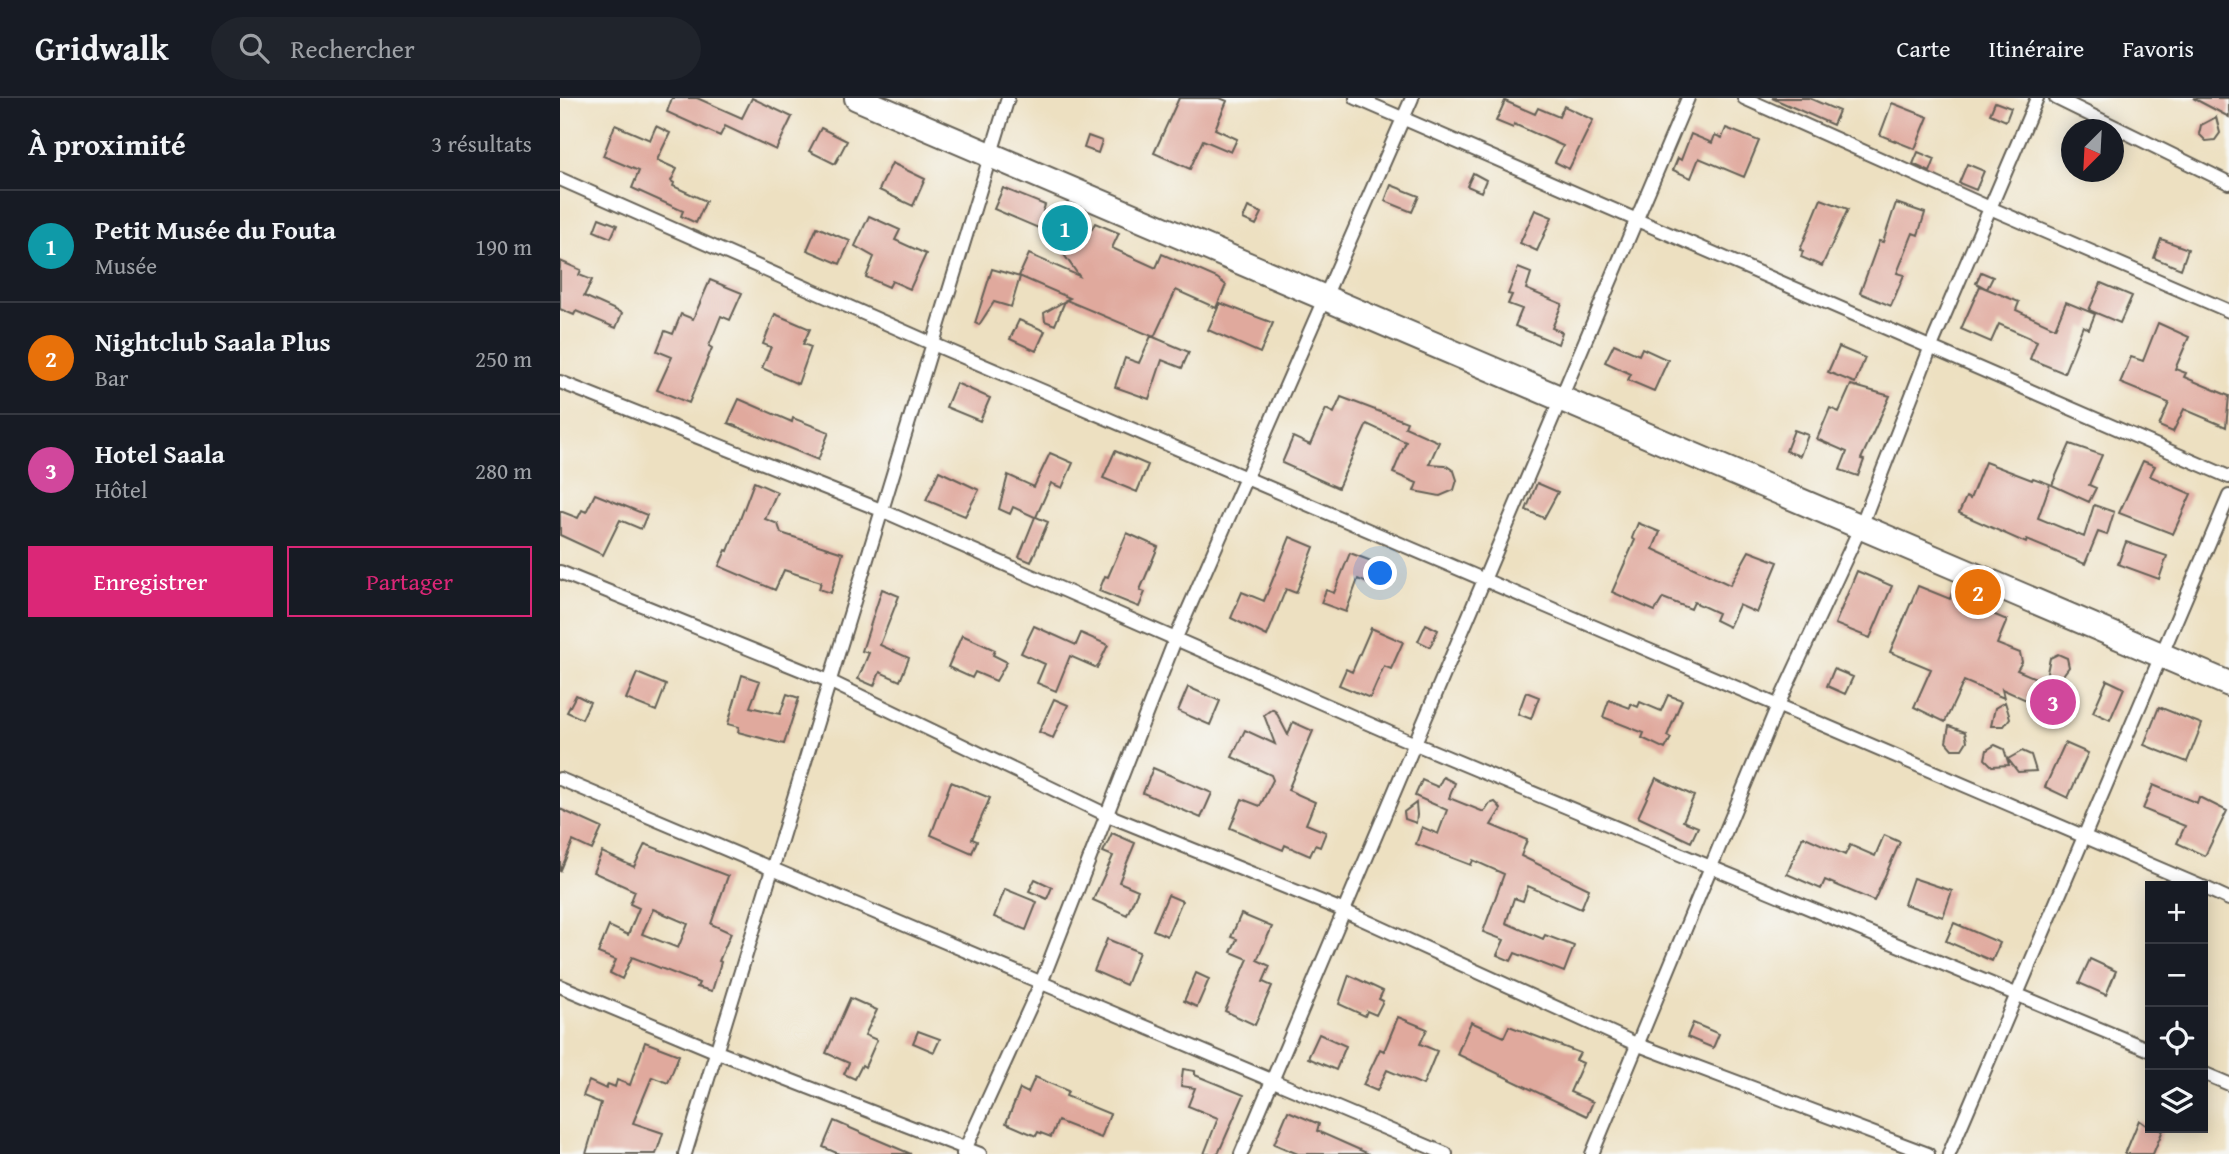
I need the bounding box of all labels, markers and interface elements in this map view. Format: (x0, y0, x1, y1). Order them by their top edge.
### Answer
search box (211, 17, 701, 80)
text: Gridwalk (35, 24, 169, 72)
icon: search (235, 29, 273, 67)
text: Rechercher (291, 29, 415, 68)
text: Carte (1897, 31, 1951, 66)
text: Itinéraire (1989, 31, 2084, 66)
text: Favoris (2122, 31, 2194, 66)
north arrow (2061, 119, 2124, 182)
text: À proximité (28, 122, 186, 166)
text: 3 résultats (431, 127, 532, 160)
pin: 1 (1042, 202, 1088, 254)
text: Petit Musée du Fouta (95, 210, 336, 249)
text: 1 (45, 230, 57, 263)
text: 190 m (475, 230, 532, 263)
text: Musée (95, 249, 157, 282)
text: Nightclub Saala Plus (95, 322, 331, 361)
text: 2 (45, 342, 57, 375)
text: 250 m (475, 342, 532, 375)
text: Bar (95, 361, 128, 394)
text: Hotel Saala (95, 434, 225, 473)
text: 3 (45, 454, 57, 487)
text: 280 m (475, 454, 532, 487)
text: Hôtel (95, 473, 147, 506)
button: Enregistrer (28, 546, 273, 617)
button: Partager (287, 546, 532, 617)
your location (1363, 556, 1397, 590)
pin: 2 (1955, 566, 2001, 618)
pin: 3 (2030, 676, 2076, 728)
map controls (2145, 881, 2208, 1133)
button: + (2145, 881, 2208, 944)
button: − (2145, 944, 2208, 1007)
button: locate (2145, 1007, 2208, 1070)
button: layers (2145, 1070, 2208, 1133)

